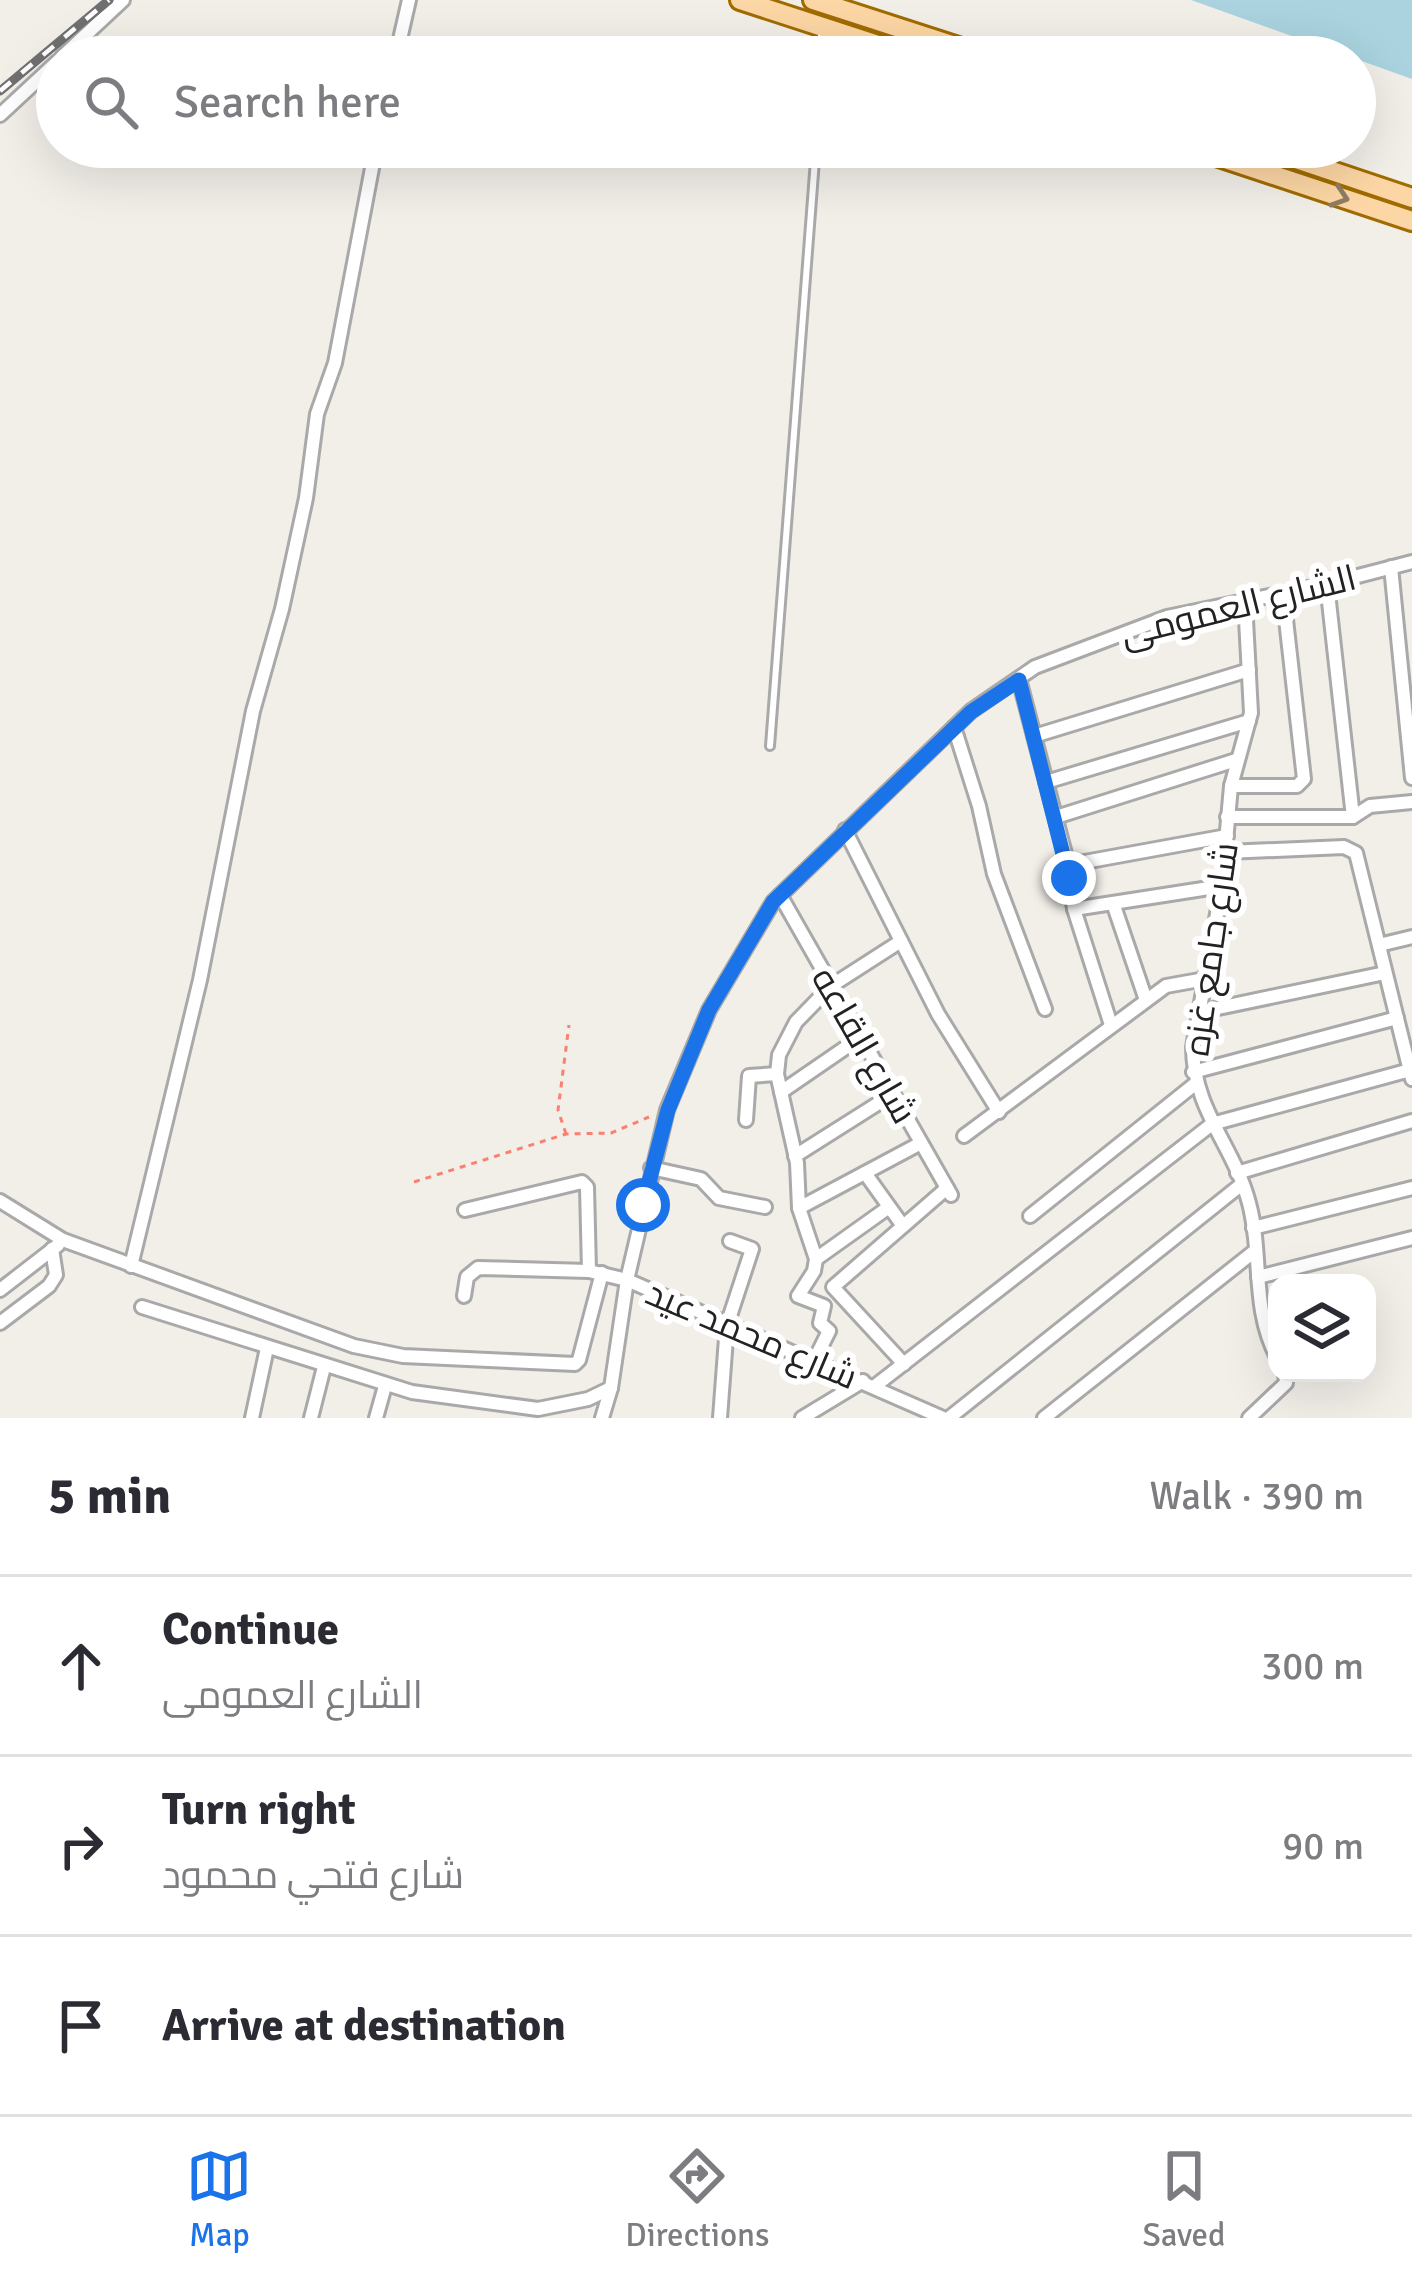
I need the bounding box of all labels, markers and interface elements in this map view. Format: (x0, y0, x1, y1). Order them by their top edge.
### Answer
search box (36, 36, 1376, 168)
icon: search (78, 69, 144, 135)
text: Search here (174, 75, 401, 130)
one-way arrow (1328, 183, 1349, 207)
street label: الشارع العمومى (1116, 555, 1361, 658)
street label: شارع جامع غزه (1174, 840, 1250, 1059)
route end (1042, 851, 1096, 905)
street label: شارع القاعه (800, 960, 926, 1132)
route start (616, 1178, 670, 1232)
street label: شارع محمد عيد (639, 1271, 864, 1401)
map controls (1268, 1274, 1376, 1382)
button: layers (1268, 1274, 1376, 1382)
text: 5 min (48, 1465, 171, 1528)
text: Walk · 390 m (1150, 1472, 1364, 1520)
text: Continue (162, 1602, 339, 1657)
icon: ahead (48, 1633, 114, 1699)
text: 300 m (1261, 1642, 1364, 1690)
text: الشارع العمومى (162, 1671, 423, 1719)
text: Turn right (162, 1782, 356, 1837)
icon: right (48, 1813, 114, 1879)
text: 90 m (1282, 1822, 1364, 1870)
text: شارع فتحي محمود (162, 1851, 464, 1899)
icon: arrive (48, 1993, 114, 2059)
text: Arrive at destination (162, 1998, 566, 2053)
tab: Map (186, 2143, 252, 2256)
tab: Directions (625, 2143, 770, 2256)
tab: Saved (1142, 2143, 1226, 2256)

